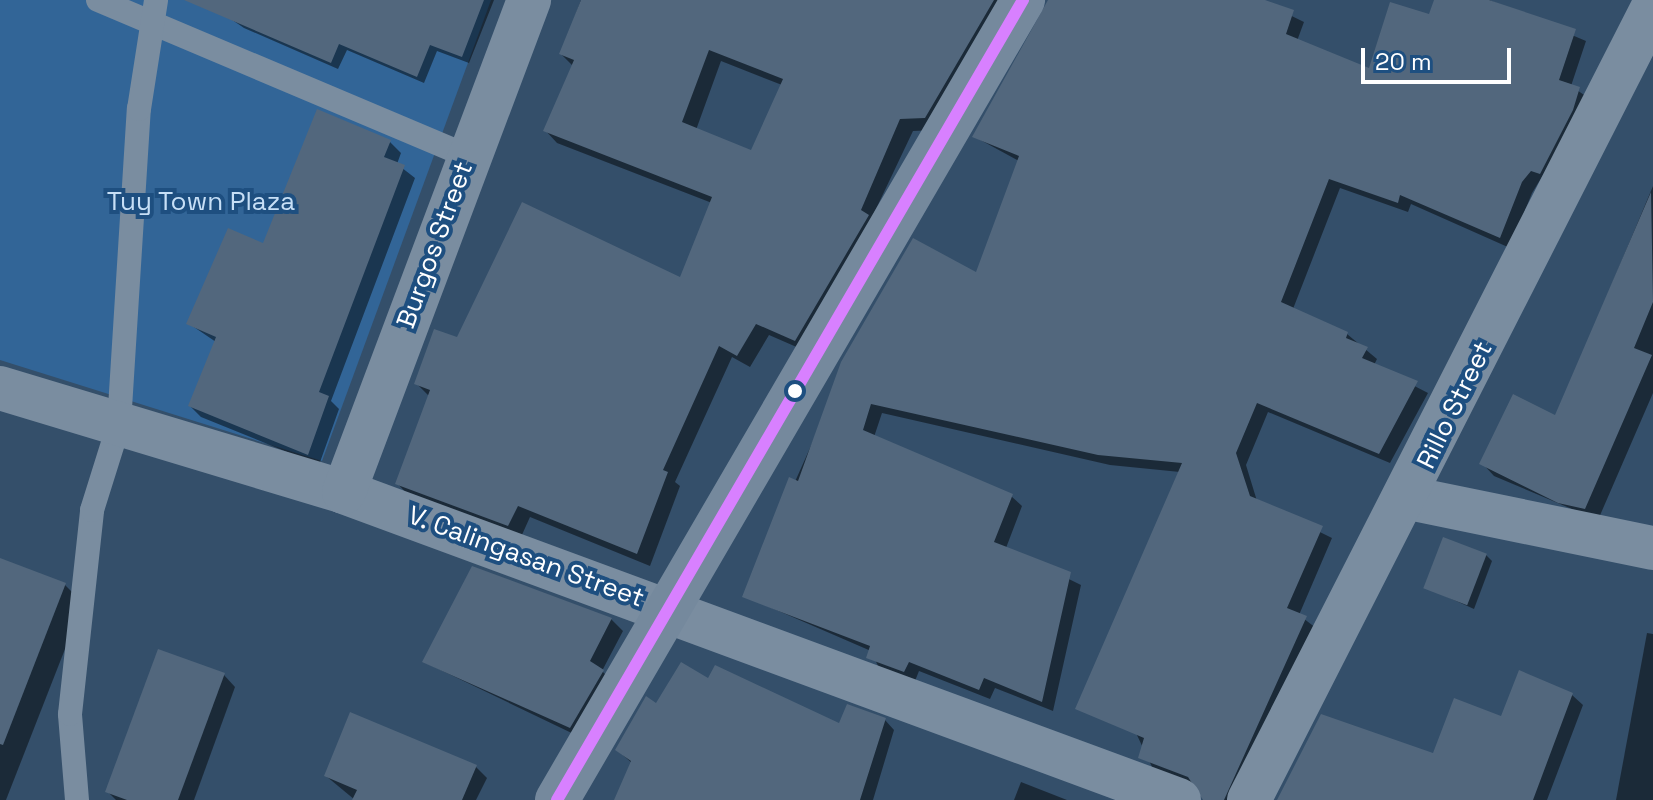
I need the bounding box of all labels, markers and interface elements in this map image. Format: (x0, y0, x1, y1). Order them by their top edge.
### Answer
scale bar (1365, 32, 1515, 82)
text: 20 m (1375, 46, 1432, 77)
street label: Burgos Street (390, 157, 480, 333)
park label: Tuy Town Plaza (106, 186, 296, 218)
street label: Rillo Street (1411, 336, 1499, 474)
unlabelled marker (787, 383, 803, 399)
street label: V. Calingasan Street (403, 500, 649, 614)

